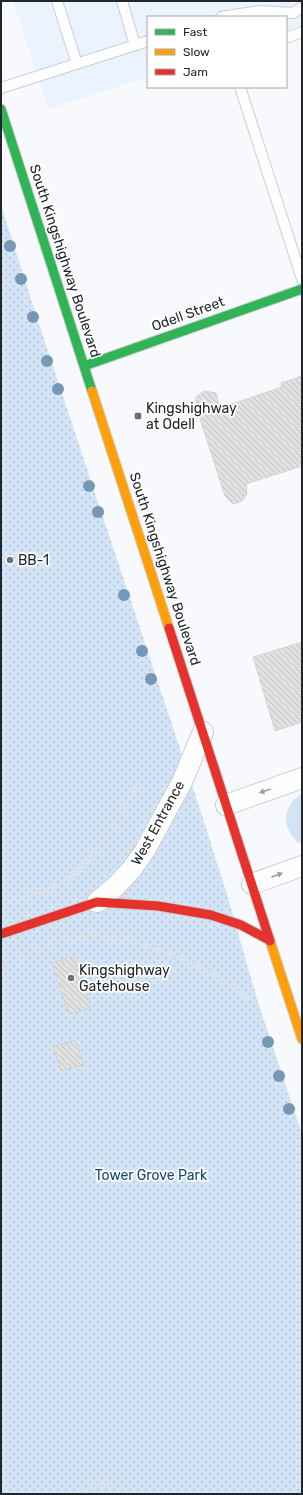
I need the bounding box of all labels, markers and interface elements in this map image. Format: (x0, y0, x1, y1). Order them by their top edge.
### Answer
legend (147, 16, 287, 88)
text: Fast (183, 25, 207, 39)
text: Slow (183, 45, 210, 59)
text: Jam (183, 65, 208, 79)
street label: South Kingshighway Boulevard (26, 162, 104, 360)
street label: Odell Street (149, 293, 227, 335)
place label: Kingshighway at Odell (146, 400, 237, 433)
marker: Kingshighway at Odell (133, 411, 143, 421)
street label: South Kingshighway Boulevard (126, 470, 204, 668)
place label: BB-1 (18, 552, 49, 569)
marker: BB-1 (5, 555, 15, 565)
street label: West Entrance (128, 778, 188, 868)
one-way arrow (259, 788, 271, 794)
one-way arrow (271, 872, 283, 878)
place label: Kingshighway Gatehouse (79, 962, 170, 995)
marker: Kingshighway Gatehouse (66, 973, 76, 983)
park label: Tower Grove Park (95, 1167, 208, 1184)

